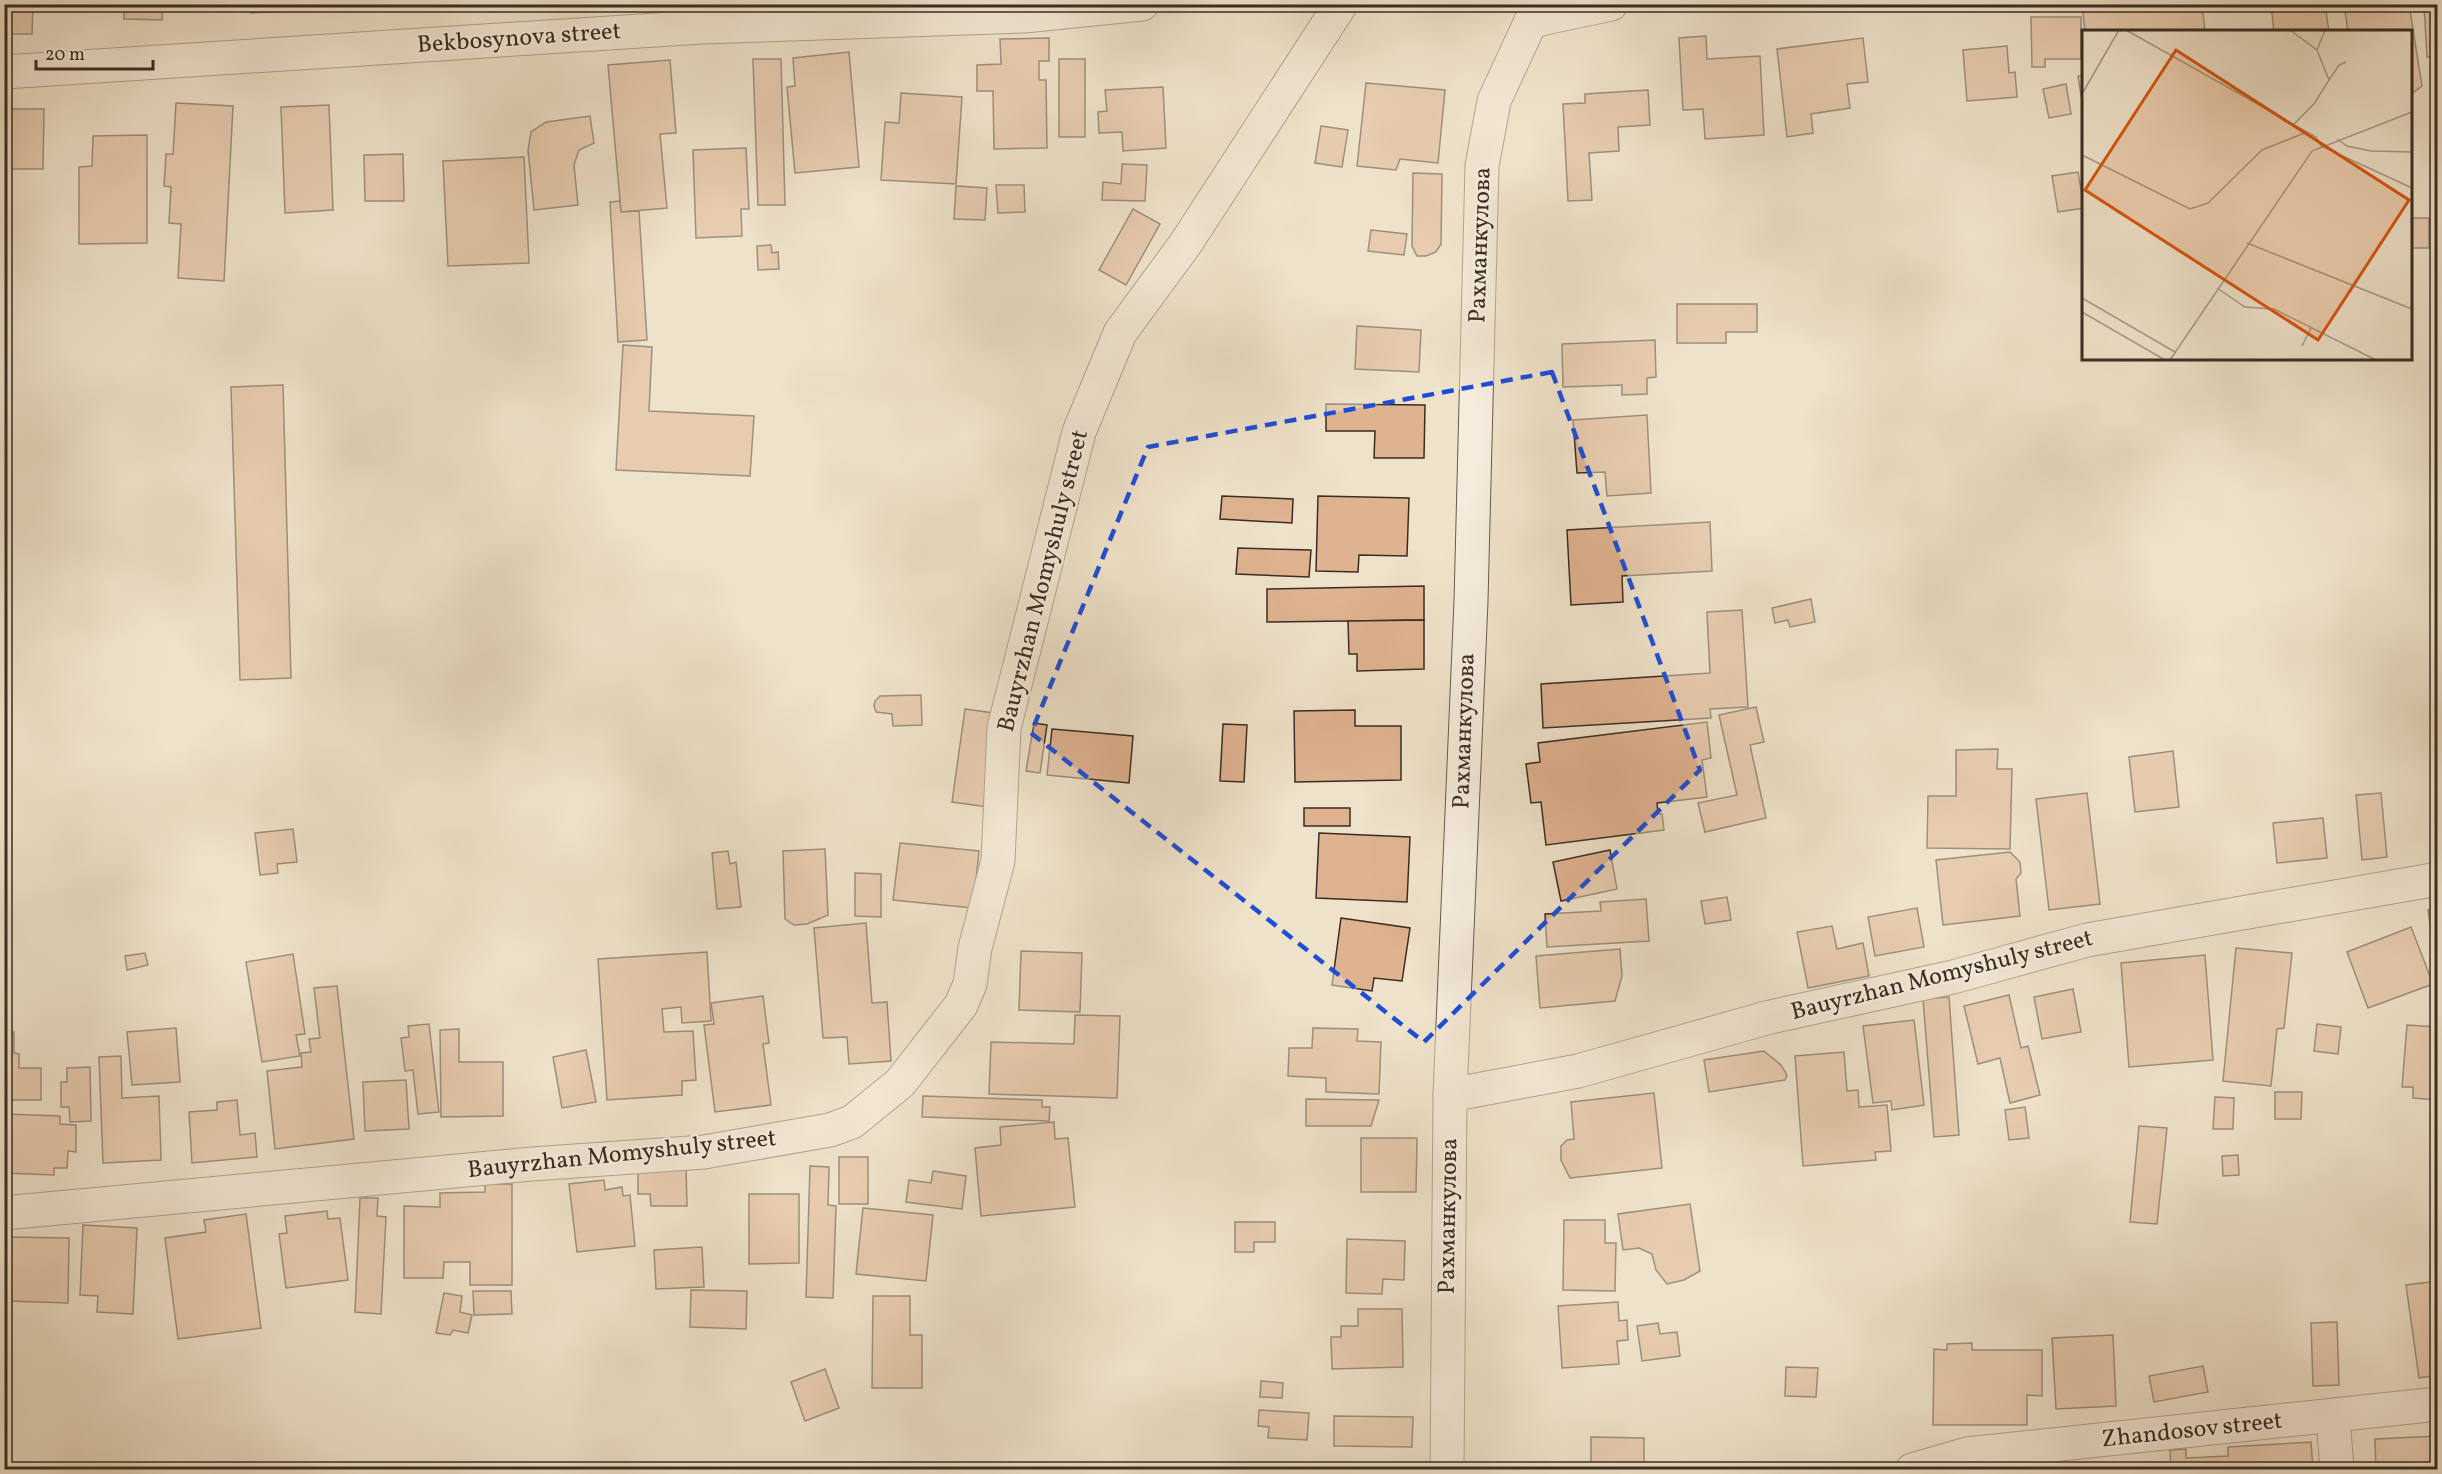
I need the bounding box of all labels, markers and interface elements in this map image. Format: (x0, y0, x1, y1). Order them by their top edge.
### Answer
street label: Bekbosynova street (416, 15, 622, 63)
inset map (2082, 30, 2412, 360)
scale bar (36, 33, 153, 71)
text: 20 m (45, 43, 85, 68)
street label: Рахманкулова (1461, 166, 1501, 324)
street label: Bauyrzhan Momyshuly street (990, 426, 1098, 736)
street label: Рахманкулова (1445, 652, 1485, 810)
street label: Bauyrzhan Momyshuly street (1787, 922, 2097, 1030)
street label: Bauyrzhan Momyshuly street (466, 1122, 778, 1188)
street label: Рахманкулова (1431, 1138, 1467, 1294)
street label: Zhandosov street (2100, 1405, 2284, 1457)

